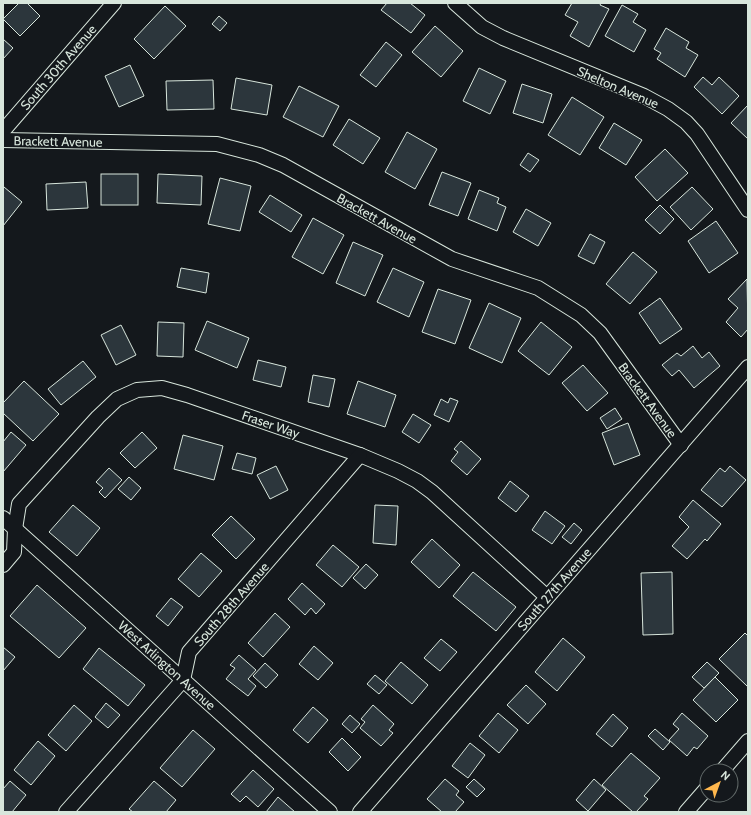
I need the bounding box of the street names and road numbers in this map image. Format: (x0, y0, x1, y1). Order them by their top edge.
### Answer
street label: South 30th Avenue (17, 21, 100, 113)
street label: Shelton Avenue (575, 63, 662, 112)
street label: Brackett Avenue (13, 132, 103, 150)
street label: Brackett Avenue (334, 189, 420, 247)
street label: Brackett Avenue (615, 359, 681, 441)
street label: Fraser Way (240, 407, 302, 441)
street label: South 27th Avenue (514, 544, 595, 634)
street label: South 28th Avenue (190, 558, 272, 649)
street label: West Arlington Avenue (115, 617, 219, 713)

